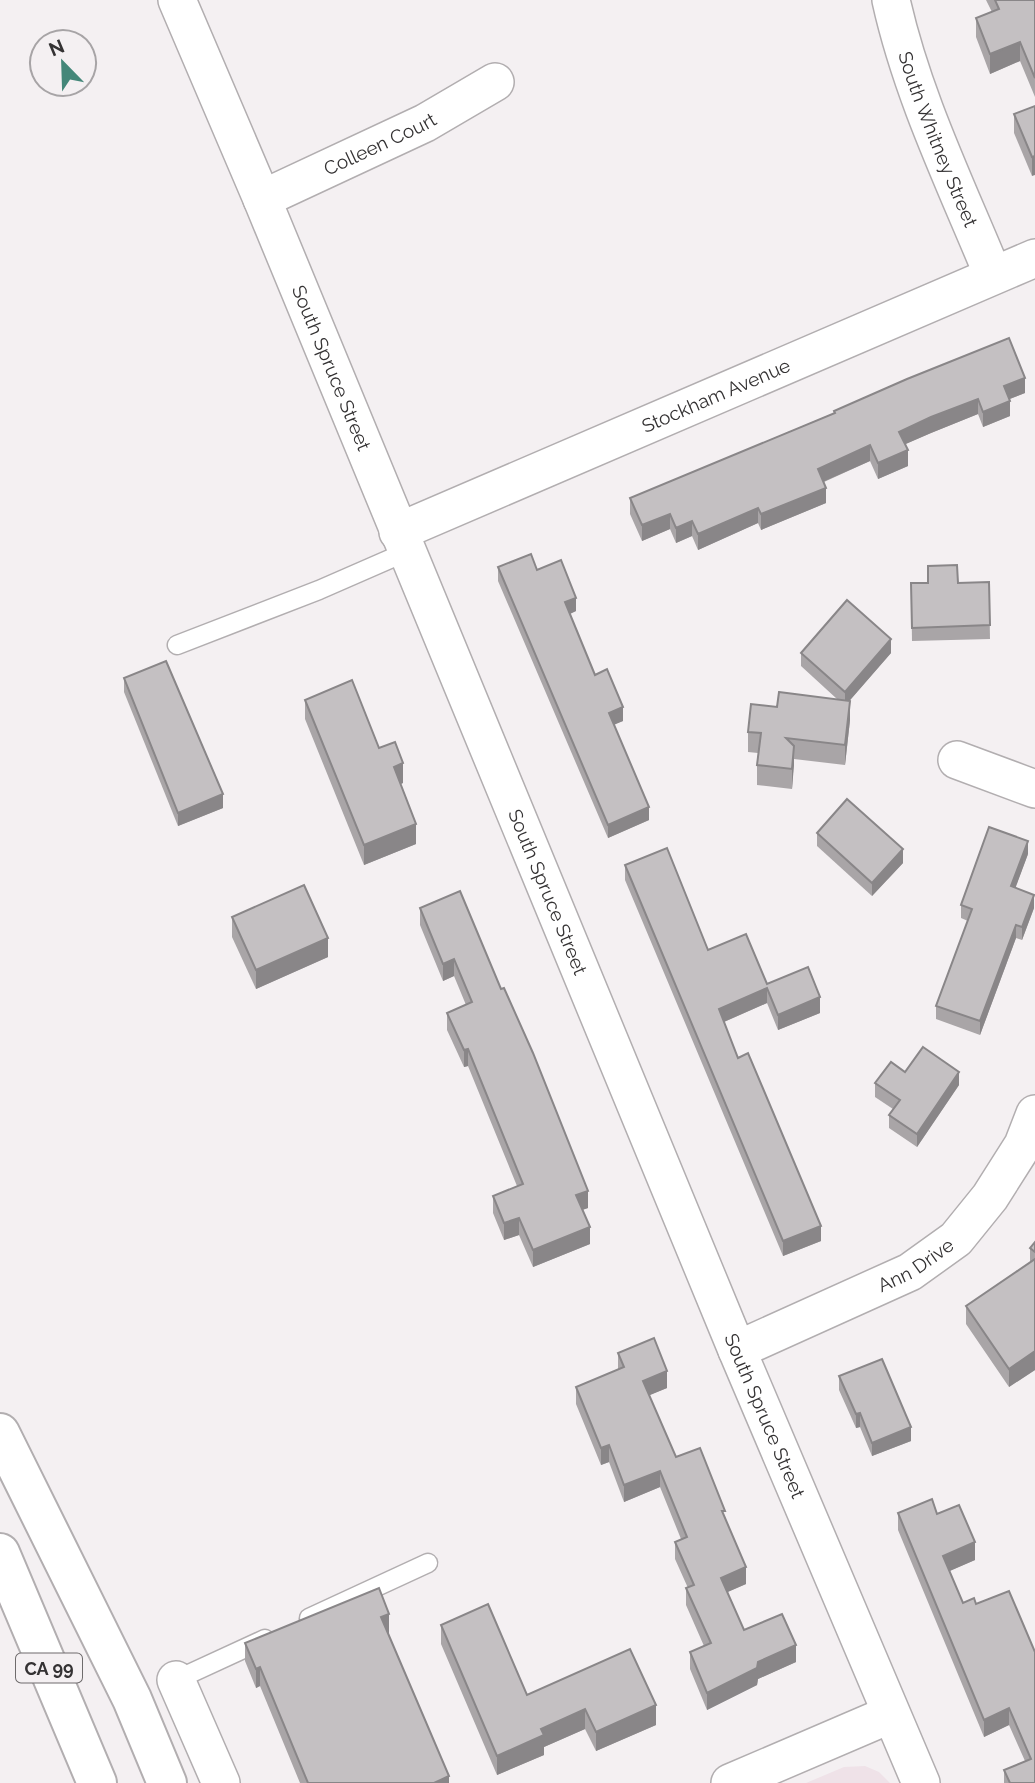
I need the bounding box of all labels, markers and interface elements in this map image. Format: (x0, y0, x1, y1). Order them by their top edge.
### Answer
north arrow (28, 28, 98, 98)
text: N (45, 34, 67, 60)
street label: South Whitney Street (894, 49, 983, 231)
street label: Colleen Court (320, 108, 441, 180)
street label: South Spruce Street (288, 282, 376, 454)
street label: Stockham Avenue (638, 354, 793, 437)
street label: South Spruce Street (504, 806, 592, 978)
street label: Ann Drive (874, 1233, 958, 1296)
street label: South Spruce Street (720, 1330, 810, 1502)
road number: CA 99 (16, 1653, 82, 1682)

